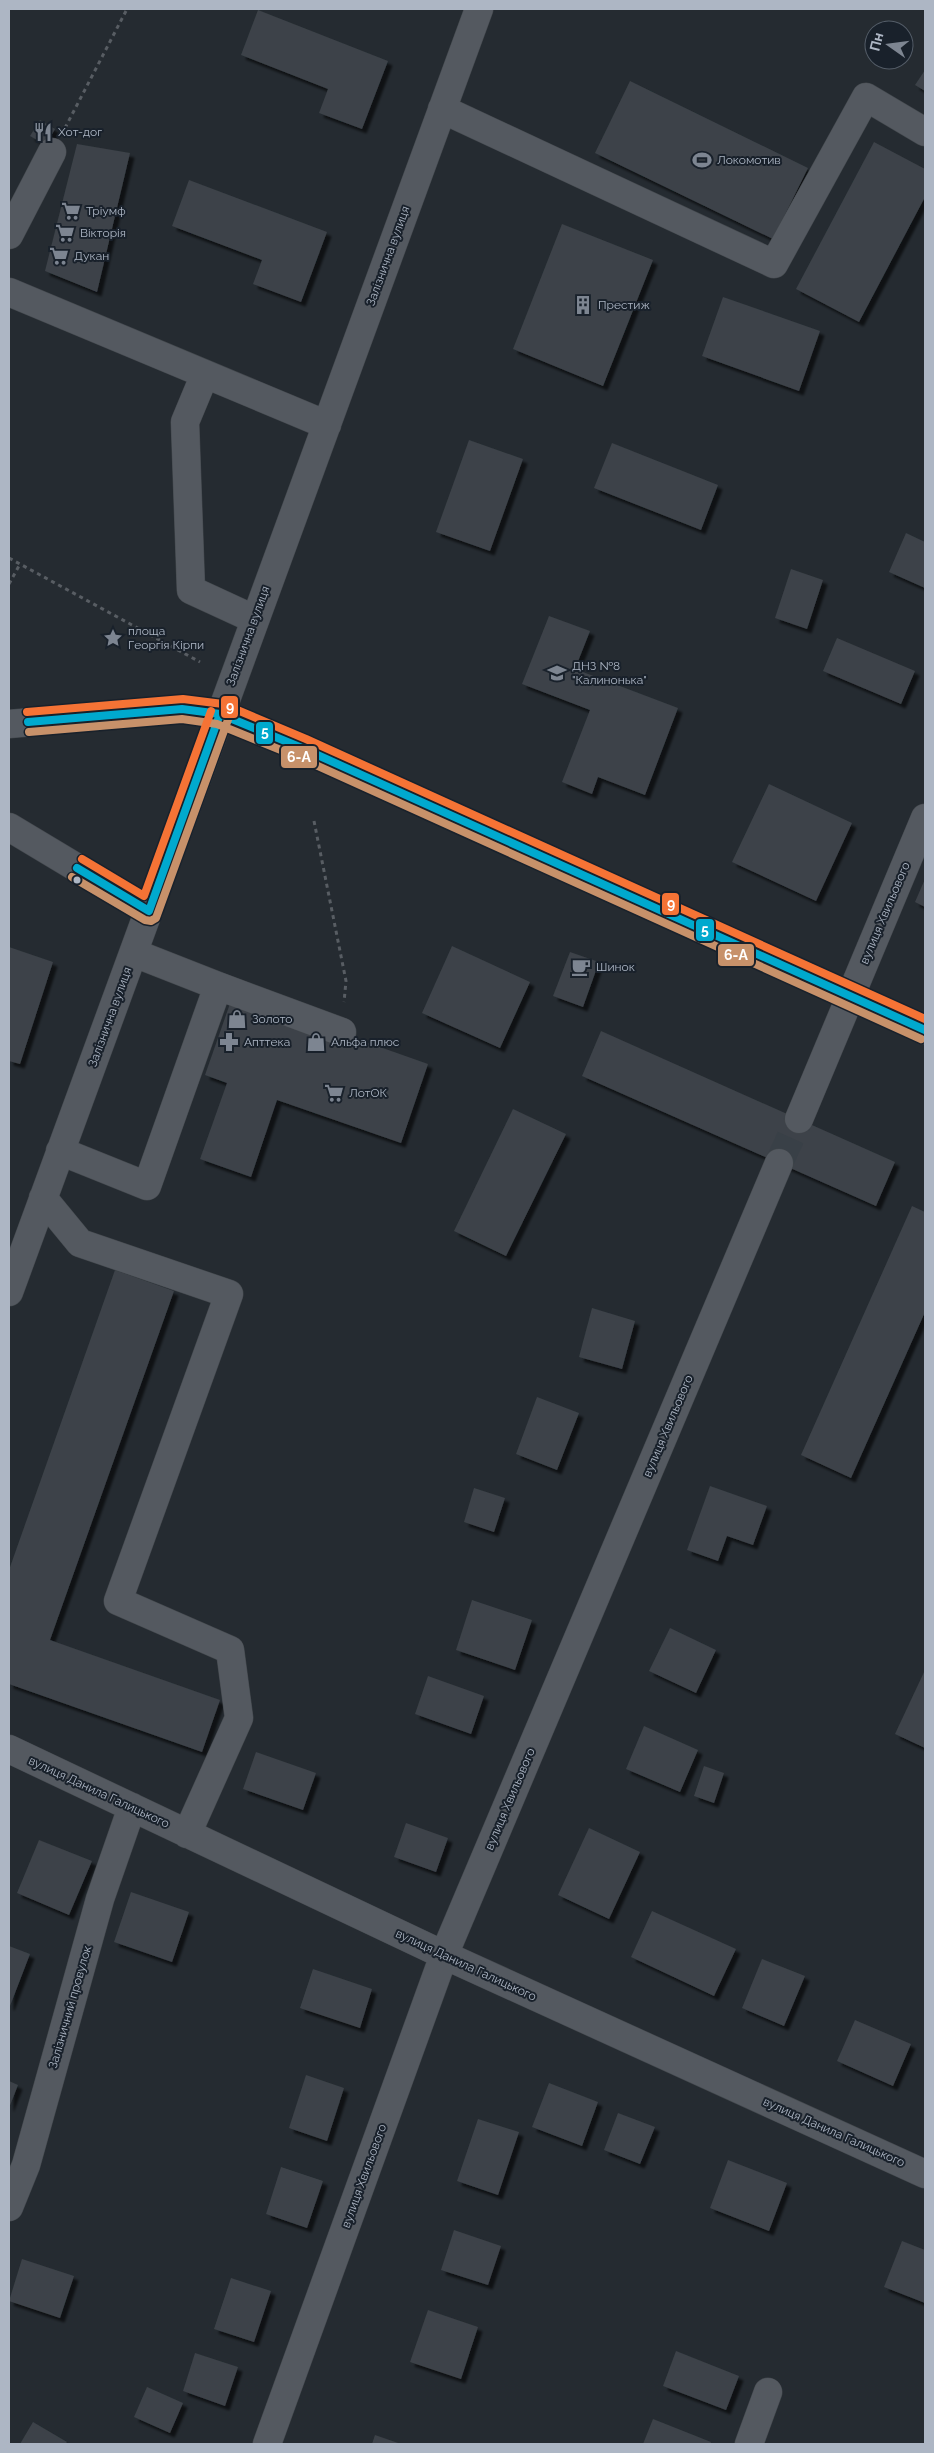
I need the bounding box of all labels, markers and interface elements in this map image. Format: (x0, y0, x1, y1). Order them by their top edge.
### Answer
north arrow (864, 20, 914, 70)
text: Пн (866, 31, 886, 53)
restaurant icon: Хот-дог (32, 121, 54, 143)
place label: Хот-дог (58, 125, 102, 139)
sports icon: Локомотив (691, 149, 713, 171)
place label: Локомотив (717, 153, 781, 167)
supermarket icon: Тріумф (60, 200, 82, 222)
place label: Тріумф (86, 204, 126, 218)
street label: Залізнична вулиця (363, 204, 413, 308)
supermarket icon: Вікторія (54, 222, 76, 244)
place label: Вікторія (80, 226, 126, 240)
supermarket icon: Дукан (48, 245, 70, 267)
place label: Дукан (74, 249, 109, 263)
building icon: Престиж (572, 294, 594, 316)
place label: Престиж (598, 298, 650, 312)
street label: Залізнична вулиця (223, 584, 273, 688)
place label: площа Георгія Кірпи (128, 624, 204, 652)
place icon: площа Георгія Кірпи (102, 627, 124, 649)
place label: ДНЗ №8 "Калинонька" (572, 659, 647, 687)
school or university icon: ДНЗ №8 "Калинонька" (546, 662, 568, 684)
line badge: 9 (220, 695, 239, 719)
text: 9 (226, 699, 234, 715)
line badge: 5 (255, 721, 274, 745)
text: 5 (261, 724, 269, 740)
line badge: 6-А (280, 745, 318, 769)
text: 6-А (287, 749, 311, 765)
street label: вулиця Хвильового (857, 860, 913, 966)
unlabelled marker (72, 875, 82, 885)
line badge: 9 (661, 892, 680, 916)
text: 9 (667, 896, 675, 912)
line badge: 5 (695, 918, 715, 942)
text: 5 (701, 922, 709, 938)
line badge: 6-А (717, 943, 755, 967)
text: 6-А (724, 947, 748, 963)
cafe icon: Шинок (570, 956, 592, 978)
place label: Шинок (596, 960, 635, 974)
street label: Залізнична вулиця (85, 965, 135, 1069)
shop icon: Золото (226, 1008, 248, 1030)
place label: Золото (252, 1012, 293, 1026)
pharmacy icon: Апттека (218, 1031, 240, 1053)
shop icon: Альфа плюс (305, 1031, 327, 1053)
place label: Апттека (244, 1035, 290, 1049)
place label: Альфа плюс (331, 1035, 400, 1049)
supermarket icon: ЛотОК (323, 1082, 345, 1104)
place label: ЛотОК (349, 1086, 388, 1100)
street label: вулиця Хвильового (640, 1373, 696, 1479)
street label: вулиця Хвильового (482, 1746, 538, 1852)
street label: вулиця Данила Галицького (26, 1753, 172, 1831)
street label: вулиця Данила Галицького (393, 1926, 539, 2004)
street label: Залізничний провулок (46, 1944, 94, 2070)
street label: вулиця Данила Галицького (761, 2094, 907, 2170)
street label: вулиця Хвильового (339, 2122, 389, 2230)

